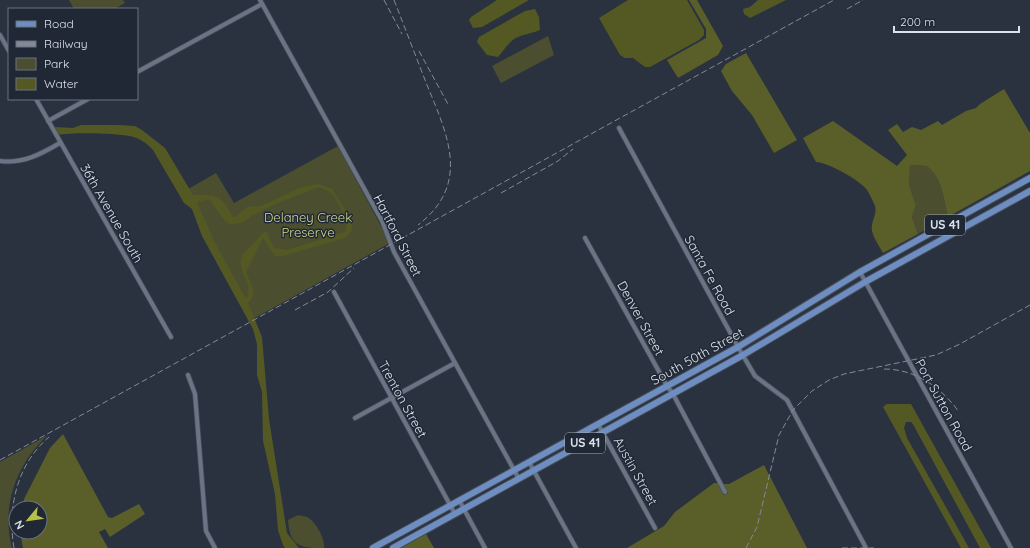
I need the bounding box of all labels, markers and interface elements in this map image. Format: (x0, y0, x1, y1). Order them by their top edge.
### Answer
legend (8, 8, 138, 100)
scale bar (894, 8, 1019, 34)
text: 200 m (900, 14, 935, 29)
text: Road (44, 16, 74, 31)
text: Railway (44, 36, 88, 51)
text: Park (44, 56, 69, 71)
text: Water (44, 76, 79, 91)
street label: 36th Avenue South (77, 161, 147, 265)
street label: Hartford Street (370, 191, 426, 279)
park label: Delaney Creek Preserve (264, 209, 352, 240)
road number: US 41 (925, 215, 965, 235)
street label: Santa Fe Road (681, 232, 739, 318)
street label: Denver Street (614, 278, 668, 358)
street label: South 50th Street (648, 324, 746, 388)
street label: Port Sutton Road (912, 356, 976, 454)
street label: Trenton Street (375, 358, 431, 440)
road number: US 41 (565, 433, 605, 453)
street label: Austin Street (611, 434, 661, 508)
north arrow (8, 500, 48, 540)
text: N (11, 518, 27, 532)

